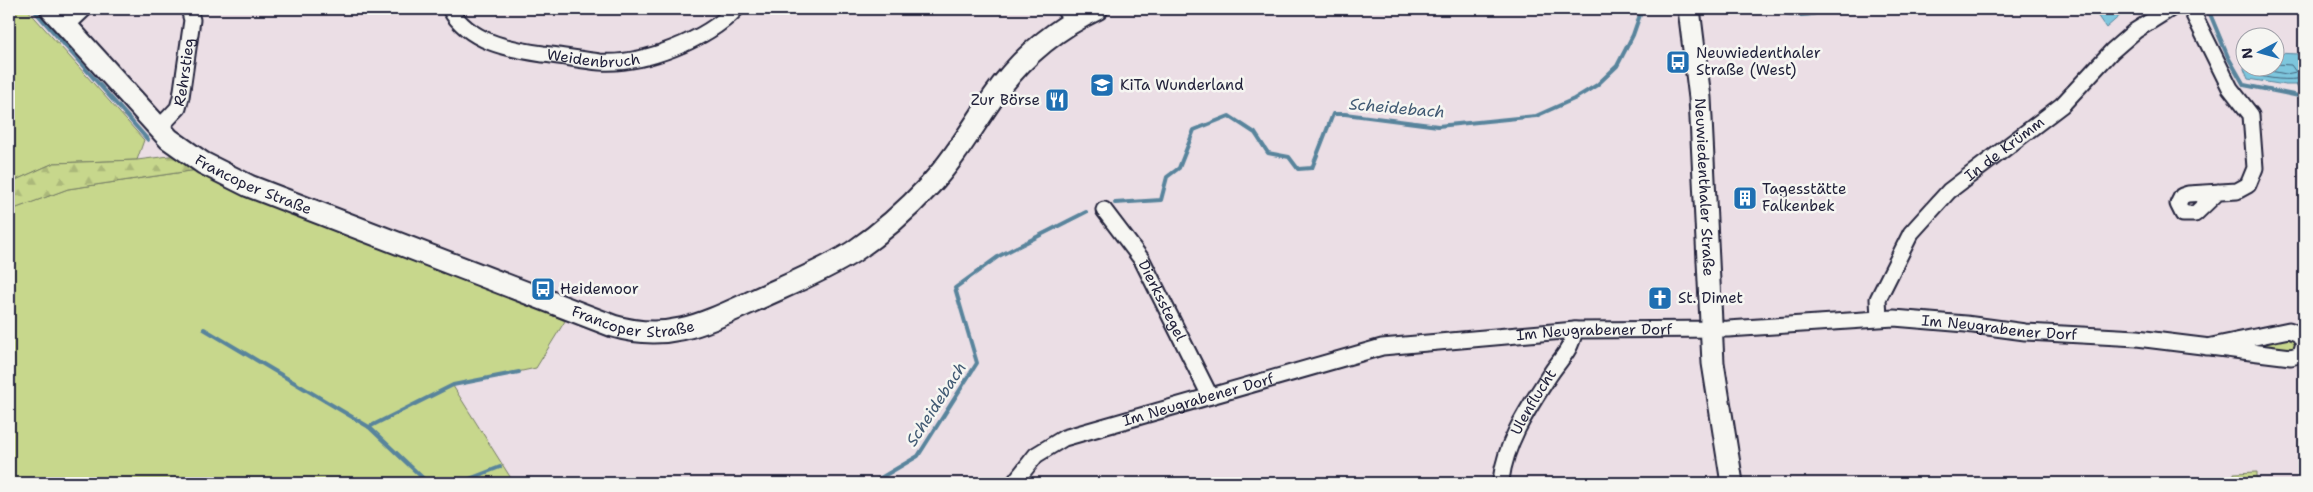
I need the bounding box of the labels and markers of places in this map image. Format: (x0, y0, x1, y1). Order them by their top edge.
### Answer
place label: Neuwiedenthaler Straße (West) (1696, 43, 1821, 80)
bus stop icon: Neuwiedenthaler Straße (West) (1665, 49, 1691, 75)
school or university icon: KiTa Wunderland (1089, 72, 1115, 98)
place label: KiTa Wunderland (1120, 75, 1244, 95)
restaurant icon: Zur Börse (1044, 87, 1070, 113)
place label: Zur Börse (971, 90, 1040, 110)
place label: Tagesstätte Falkenbek (1762, 179, 1846, 216)
building icon: Tagesstätte Falkenbek (1732, 185, 1758, 211)
bus stop icon: Heidemoor (530, 276, 556, 302)
place label: Heidemoor (560, 279, 639, 299)
church icon: St. Dimet (1647, 285, 1673, 311)
place label: St. Dimet (1678, 288, 1743, 308)

